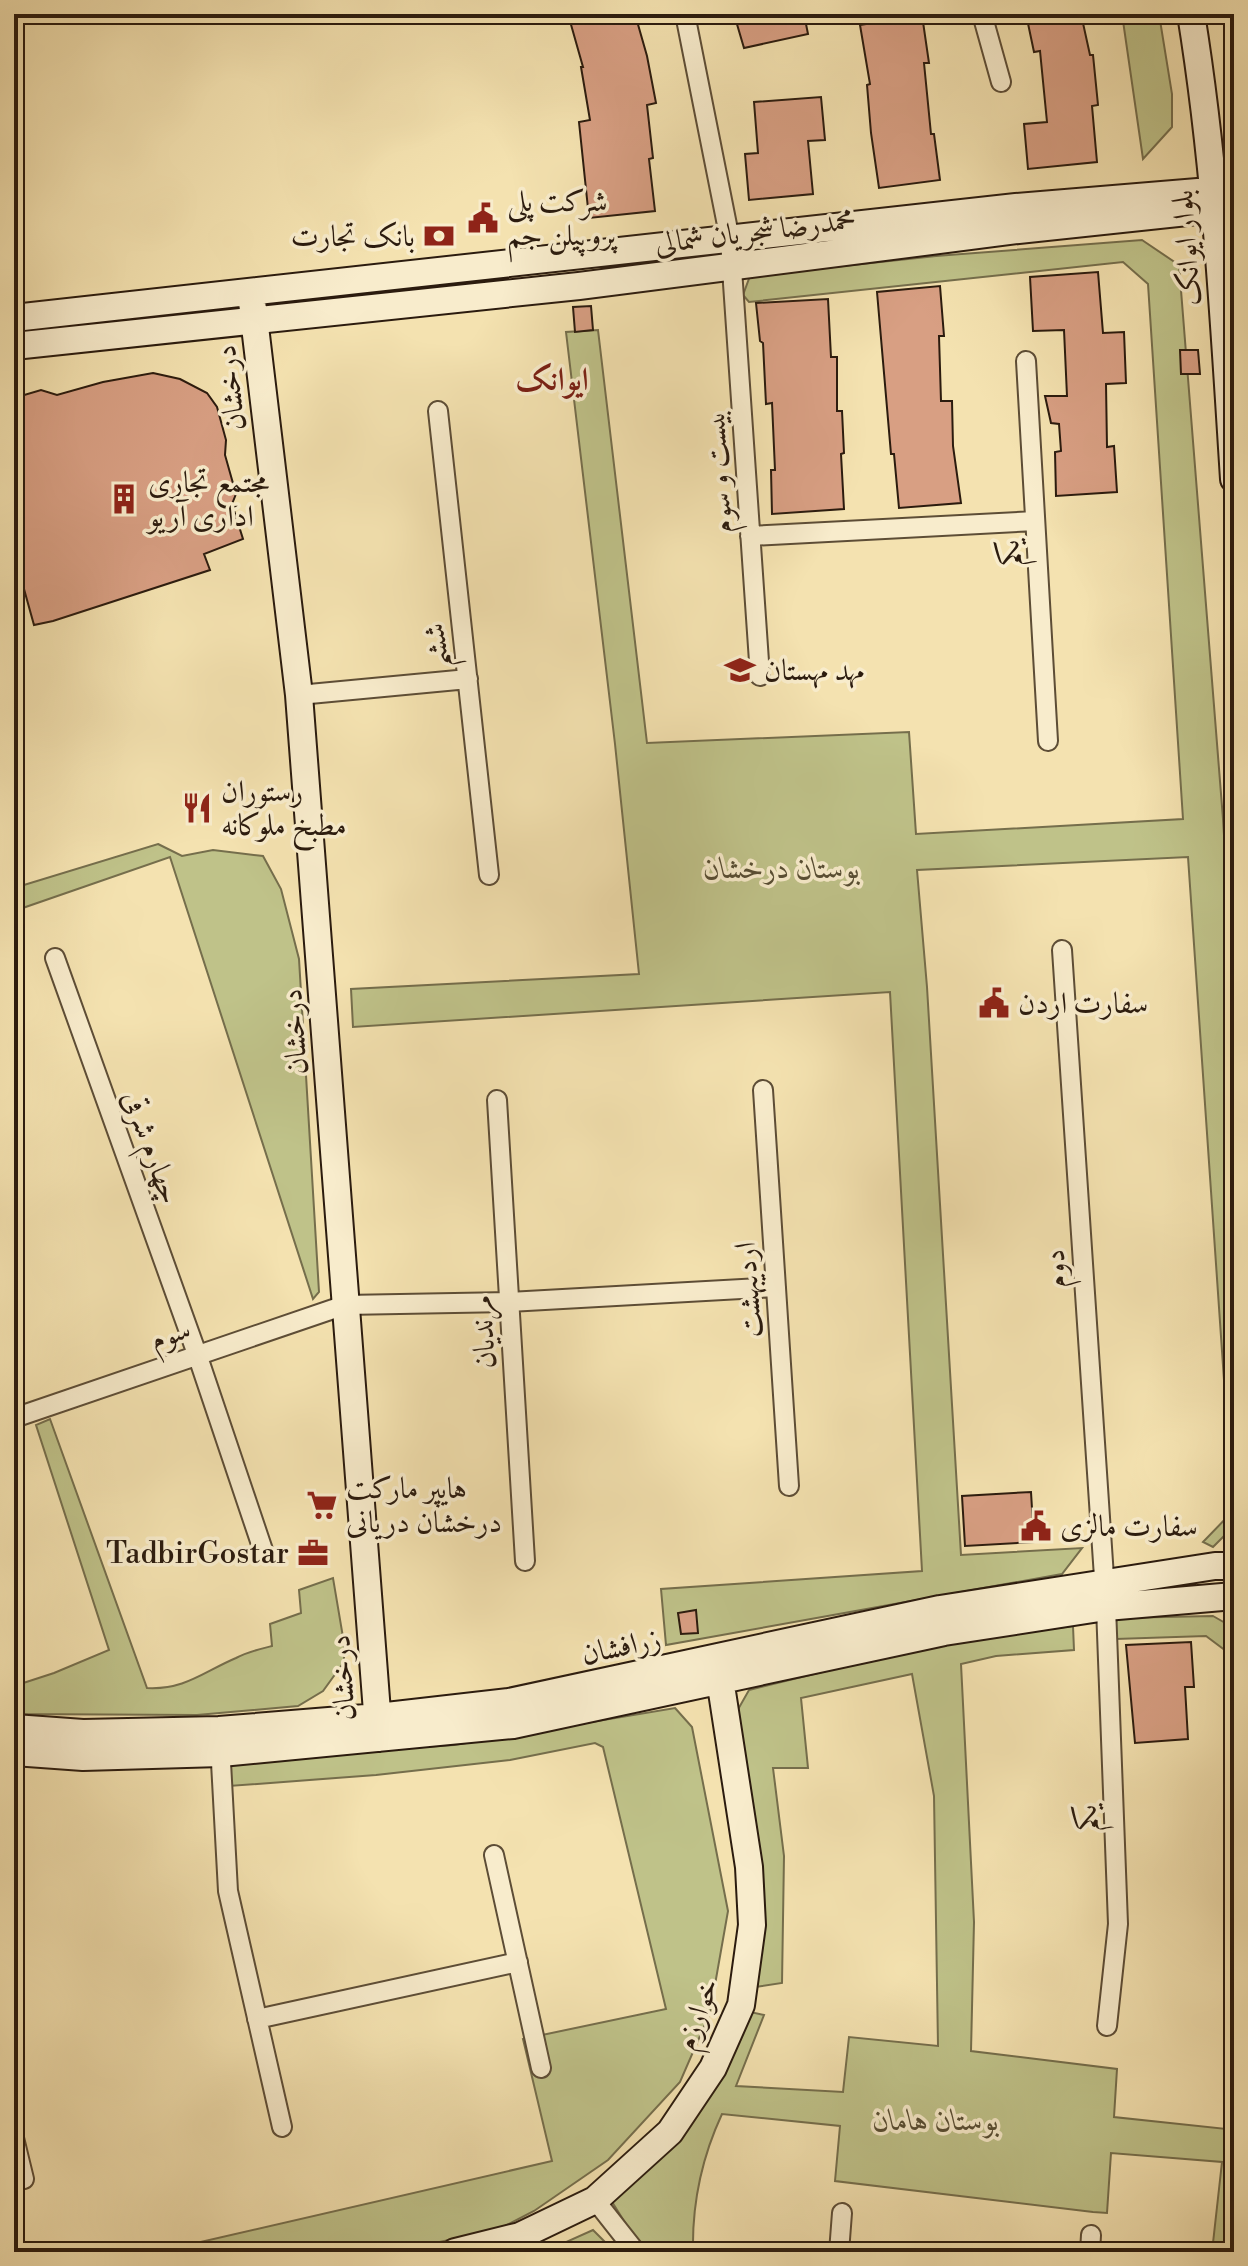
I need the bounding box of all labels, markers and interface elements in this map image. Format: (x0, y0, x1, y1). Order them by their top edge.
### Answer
place label: شرکت پلی پروپیلن جم (507, 183, 618, 263)
street label: بلوار ایوانک (1164, 189, 1210, 307)
public building icon: شرکت پلی پروپیلن جم (466, 201, 500, 235)
street label: محمدرضا شجریان شمالی (652, 201, 858, 263)
place label: بانک تجارت (291, 218, 415, 256)
bank icon: بانک تجارت (422, 219, 456, 253)
street label: درخشان (207, 343, 255, 433)
district label: ایوانک (515, 360, 589, 400)
street label: بیست و سوم (696, 409, 748, 535)
place label: مجتمع تجاری اداری آريو (145, 464, 269, 536)
building icon: مجتمع تجاری اداری آريو (107, 482, 141, 516)
street label: یکم (990, 537, 1038, 567)
street label: ششم (416, 620, 467, 670)
place label: مهد مهستان (764, 652, 864, 690)
school or university icon: مهد مهستان (723, 653, 757, 687)
place label: رستوران مطبخ ملوکانه (221, 773, 347, 852)
restaurant icon: رستوران مطبخ ملوکانه (180, 791, 214, 825)
park label: بوستان درخشان (704, 850, 861, 888)
place label: سفارت اردن (1018, 985, 1148, 1023)
public building icon: سفارت اردن (977, 986, 1011, 1020)
street label: درخشان (273, 988, 317, 1076)
street label: چهارم شرقی (107, 1085, 189, 1211)
street label: اردیبهشت (727, 1241, 771, 1339)
street label: دوم (1036, 1248, 1082, 1290)
street label: مرنديان (463, 1294, 506, 1370)
street label: سوم (145, 1310, 198, 1365)
place label: هایپر مارکت درخشان دریانی (346, 1470, 502, 1542)
supermarket icon: هایپر مارکت درخشان دریانی (305, 1488, 339, 1522)
place label: سفارت مالزی (1060, 1508, 1198, 1546)
public building icon: سفارت مالزی (1019, 1509, 1053, 1543)
place label: TadbirGostar (106, 1535, 289, 1573)
office icon: TadbirGostar (296, 1536, 330, 1570)
street label: زرافشان (578, 1620, 664, 1674)
street label: درخشان (321, 1634, 365, 1722)
street label: یکم (1068, 1802, 1114, 1832)
street label: خوارزم (667, 1973, 734, 2058)
park label: بوستان هامان (873, 2102, 1000, 2140)

